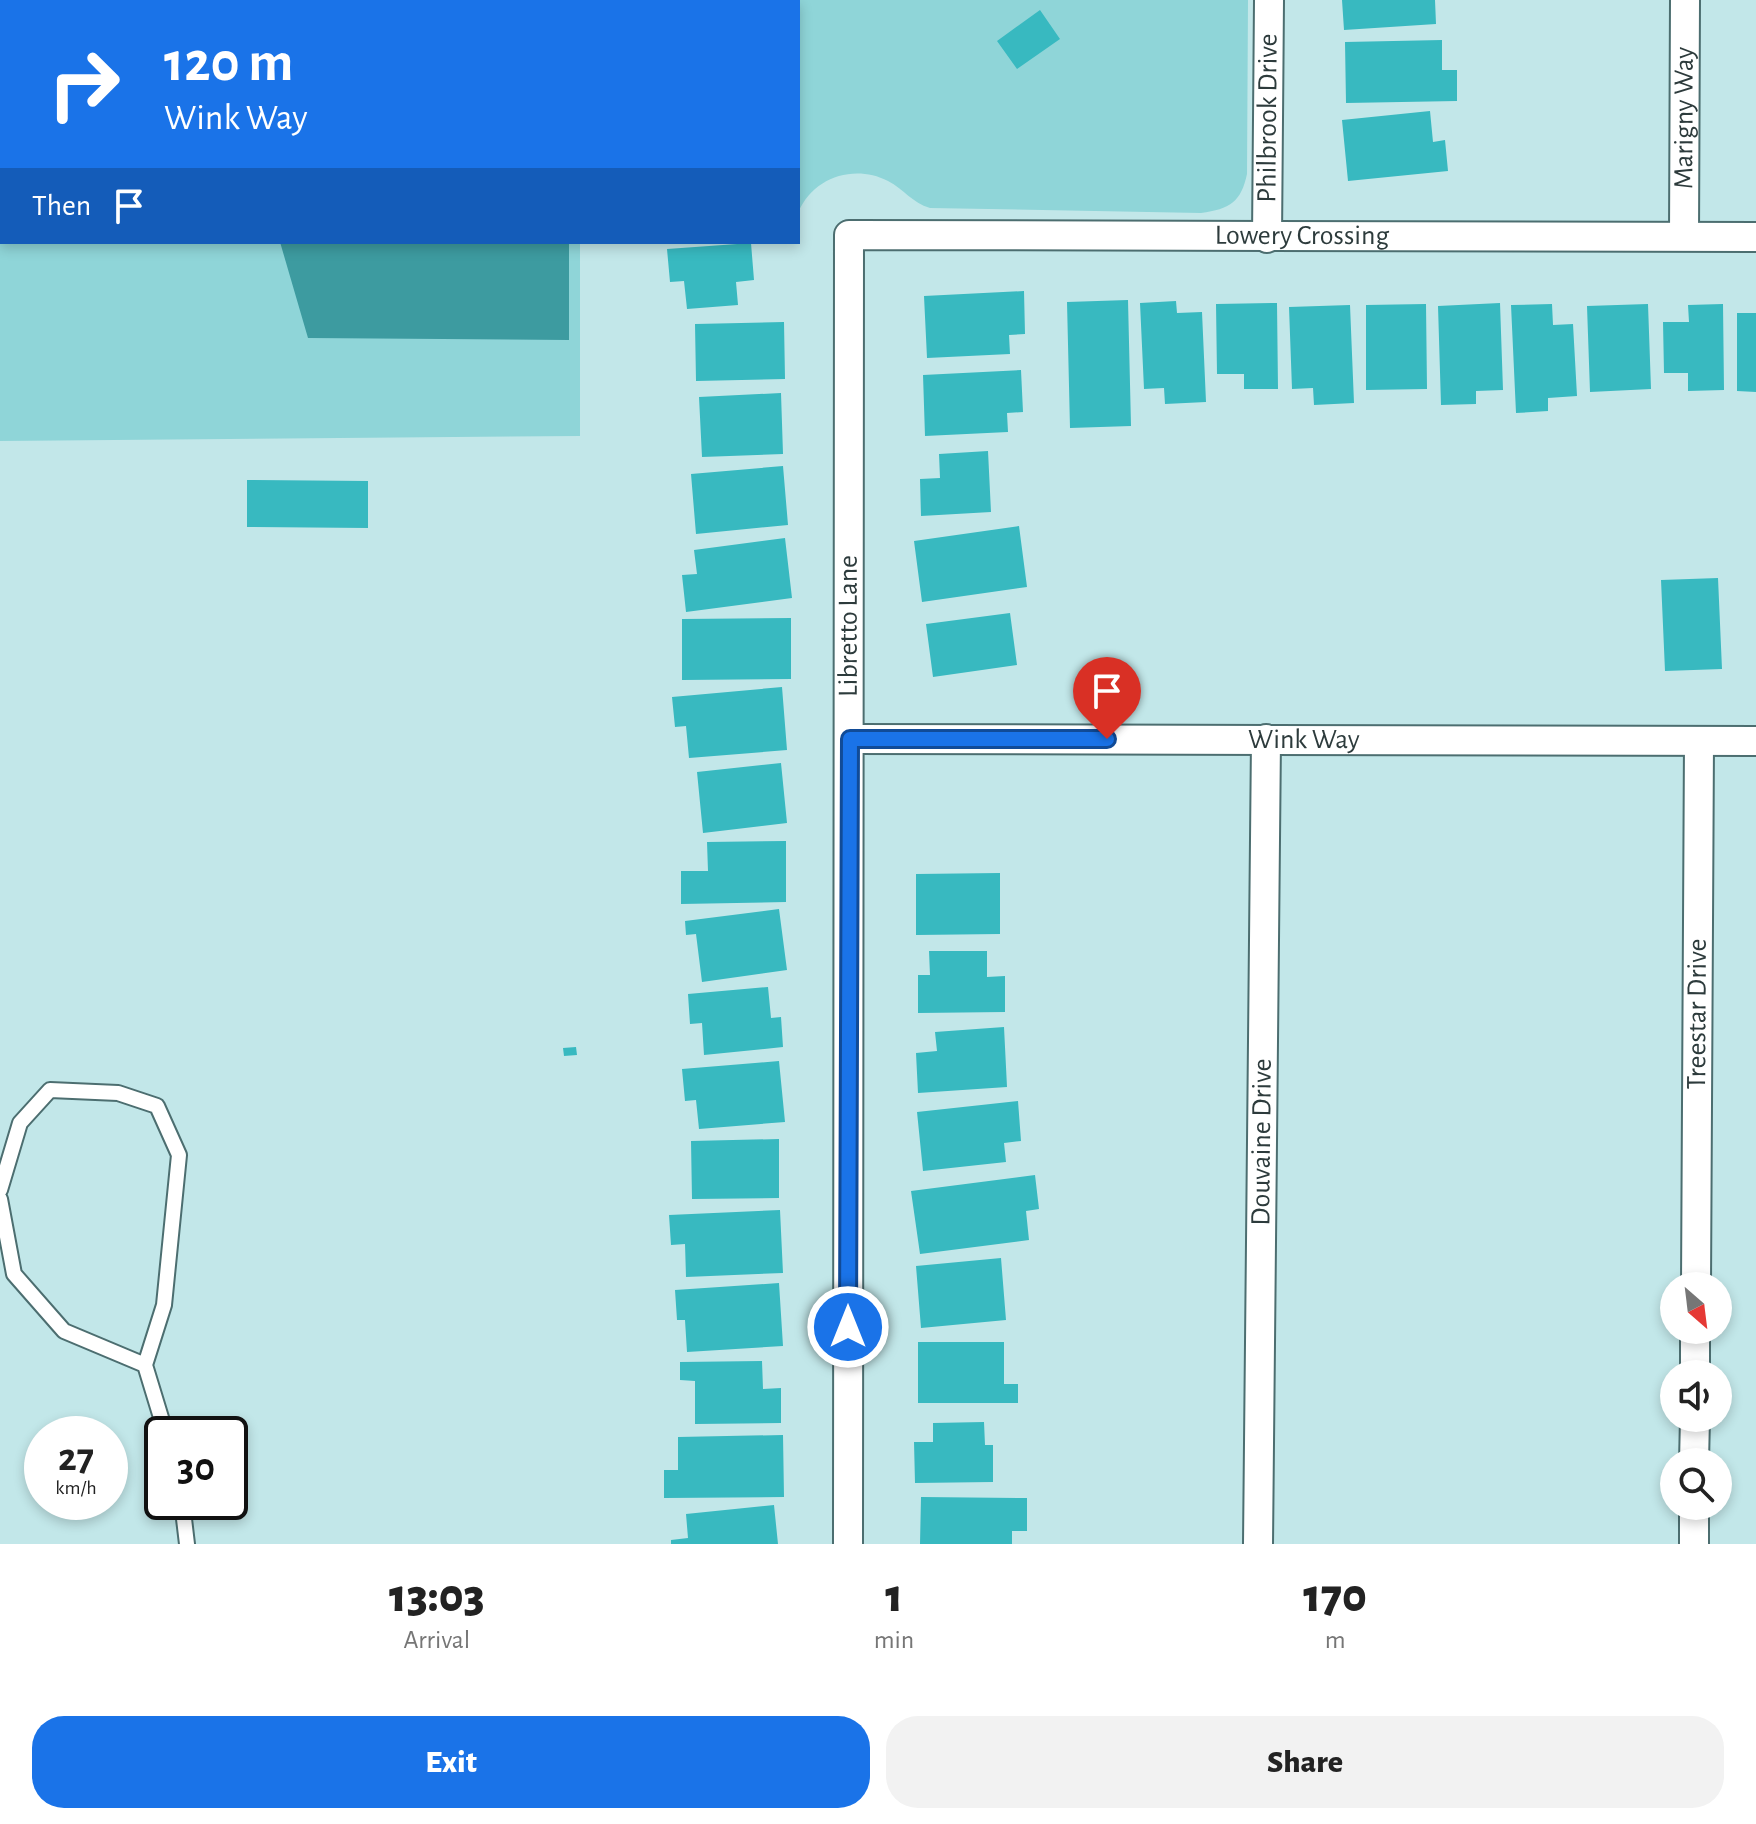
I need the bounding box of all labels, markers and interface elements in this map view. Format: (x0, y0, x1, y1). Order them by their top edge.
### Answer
icon: right (32, 32, 136, 136)
street label: Philbrook Drive (1253, 33, 1283, 203)
text: 120 m (164, 35, 293, 91)
street label: Marigny Way (1670, 47, 1699, 189)
text: Wink Way (164, 100, 308, 136)
icon: arrive (107, 184, 151, 228)
text: Then (32, 191, 91, 221)
street label: Lowery Crossing (1215, 222, 1390, 250)
street label: Libretto Lane (835, 555, 863, 697)
pin (1073, 657, 1141, 739)
icon: arrive (1085, 669, 1129, 713)
street label: Wink Way (1248, 726, 1360, 754)
street label: Treestar Drive (1683, 939, 1712, 1089)
street label: Douvaine Drive (1247, 1058, 1277, 1226)
north arrow (1660, 1272, 1732, 1344)
map controls (1660, 1272, 1732, 1520)
position arrow (806, 1285, 890, 1369)
button: sound (1660, 1360, 1732, 1432)
speed limit sign: 30 (144, 1416, 248, 1520)
text: 27 (58, 1438, 94, 1478)
button: search (1660, 1448, 1732, 1520)
text: km/h (55, 1478, 97, 1498)
text: 13:03 (389, 1573, 485, 1621)
text: 1 (885, 1573, 903, 1621)
text: 170 (1303, 1573, 1367, 1621)
text: Arrival (403, 1627, 470, 1653)
text: min (874, 1627, 914, 1653)
text: m (1325, 1627, 1346, 1653)
button: Exit (32, 1716, 870, 1808)
button: Share (886, 1716, 1724, 1808)

